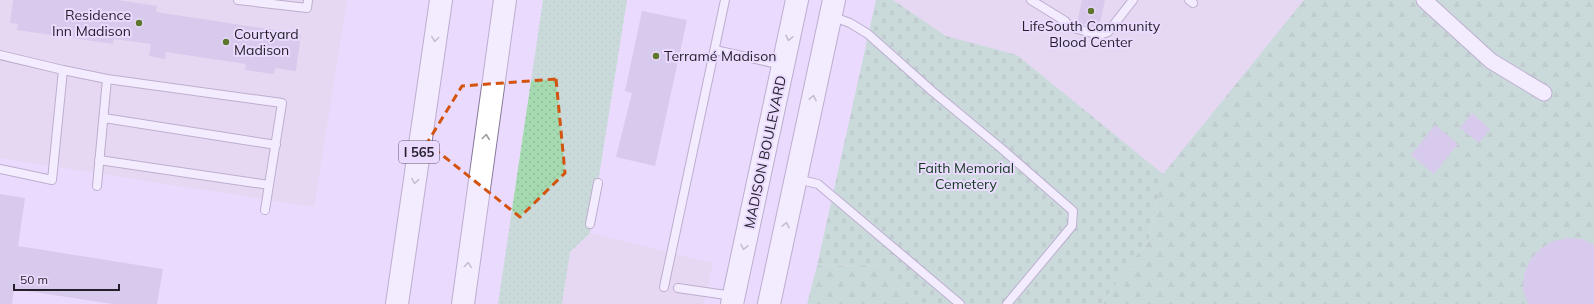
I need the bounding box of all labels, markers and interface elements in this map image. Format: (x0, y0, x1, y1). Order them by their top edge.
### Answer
place label: Residence Inn Madison (52, 6, 131, 40)
marker: LifeSouth Community Blood Center (1086, 6, 1096, 16)
place label: LifeSouth Community Blood Center (1022, 17, 1161, 51)
marker: Residence Inn Madison (134, 18, 144, 28)
place label: Courtyard Madison (234, 25, 299, 59)
one-way arrow (785, 35, 794, 41)
one-way arrow (431, 36, 440, 42)
marker: Courtyard Madison (221, 37, 231, 47)
place label: Terramé Madison (664, 47, 776, 65)
marker: Terramé Madison (651, 51, 661, 61)
street label: MADISON BOULEVARD (740, 74, 790, 230)
one-way arrow (808, 95, 816, 101)
one-way arrow (481, 134, 490, 140)
road number: I 565 (399, 141, 439, 163)
park label: Faith Memorial Cemetery (918, 159, 1014, 193)
one-way arrow (411, 178, 420, 184)
one-way arrow (781, 222, 789, 228)
one-way arrow (741, 244, 749, 251)
one-way arrow (463, 262, 472, 268)
scale bar (14, 266, 119, 292)
text: 50 m (20, 272, 48, 287)

